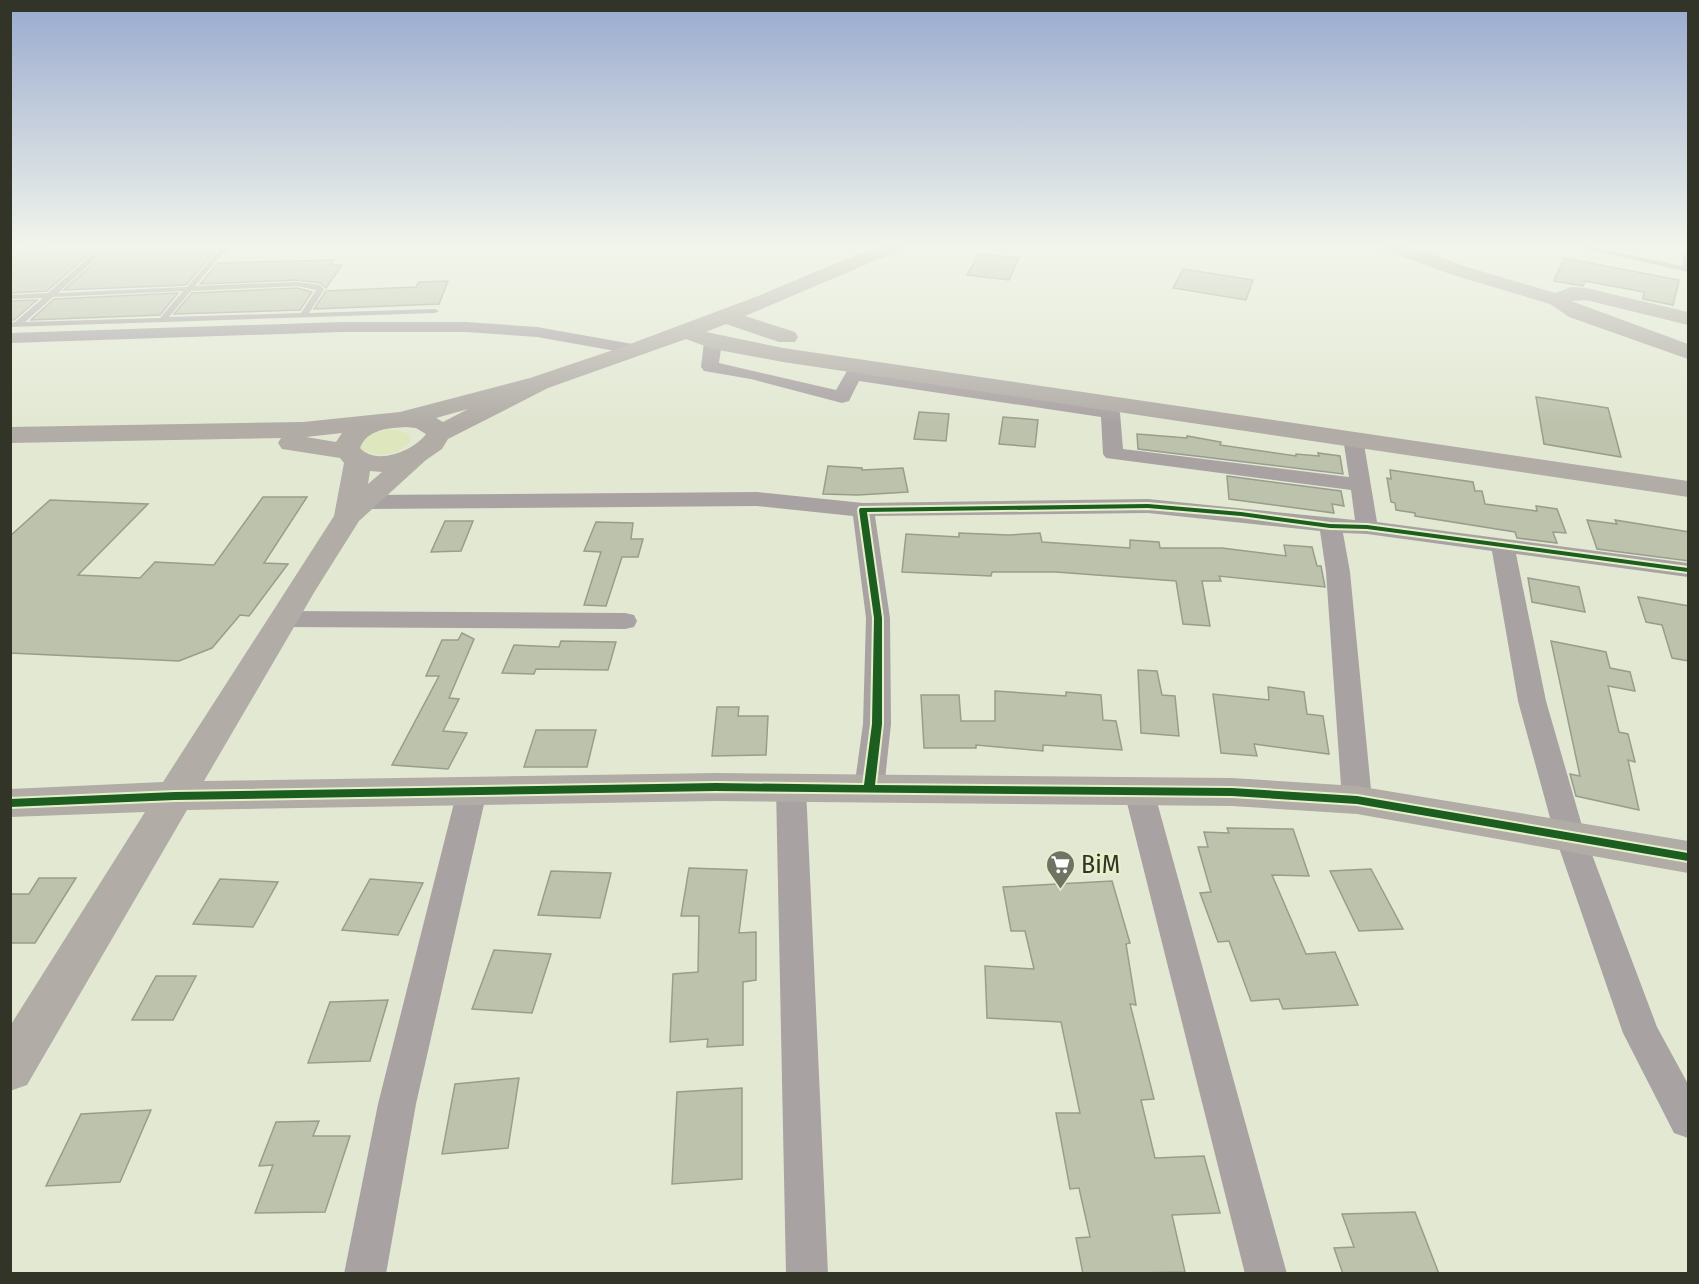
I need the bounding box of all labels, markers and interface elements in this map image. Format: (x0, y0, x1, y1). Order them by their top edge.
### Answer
supermarket icon: BiM (1044, 848, 1076, 890)
place label: BiM (1081, 849, 1120, 880)

